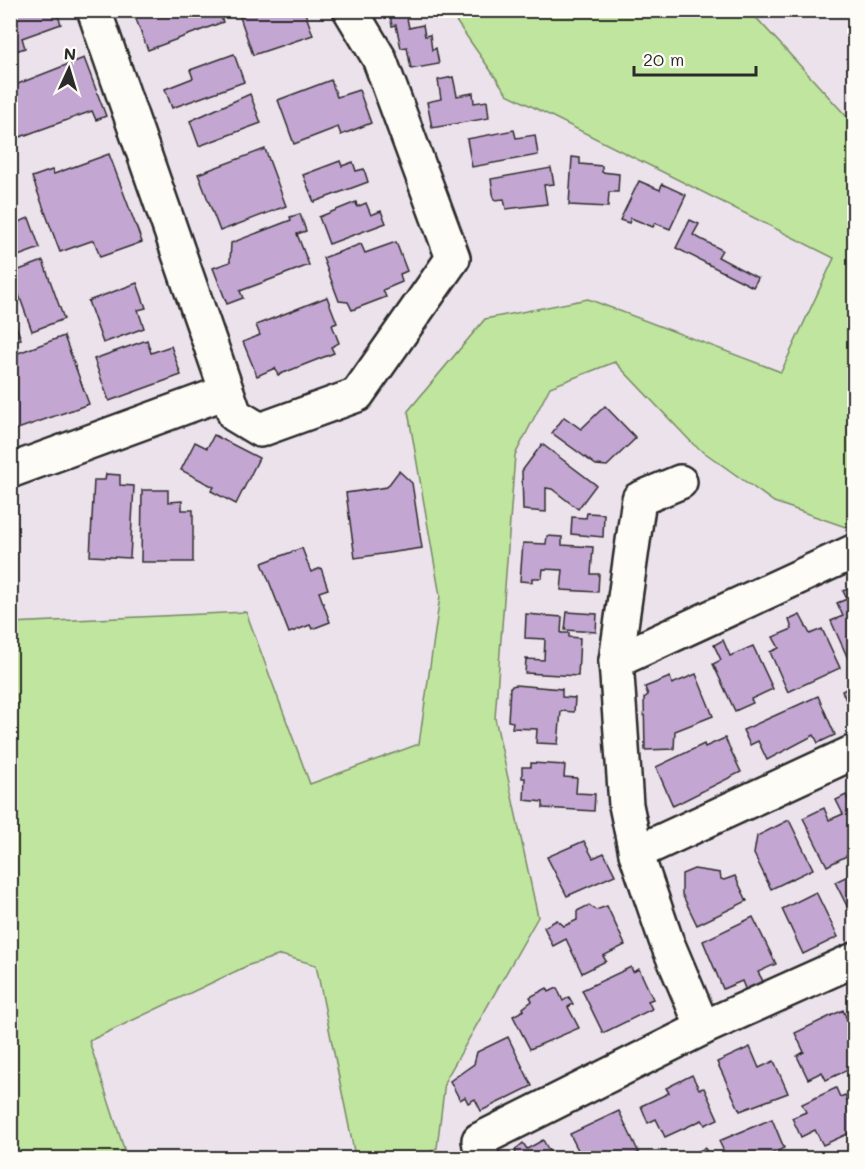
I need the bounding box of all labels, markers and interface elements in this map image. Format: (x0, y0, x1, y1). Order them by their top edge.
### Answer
north arrow (39, 39, 99, 99)
scale bar (634, 39, 756, 77)
text: N (63, 43, 77, 64)
text: 20 m (643, 47, 684, 71)

